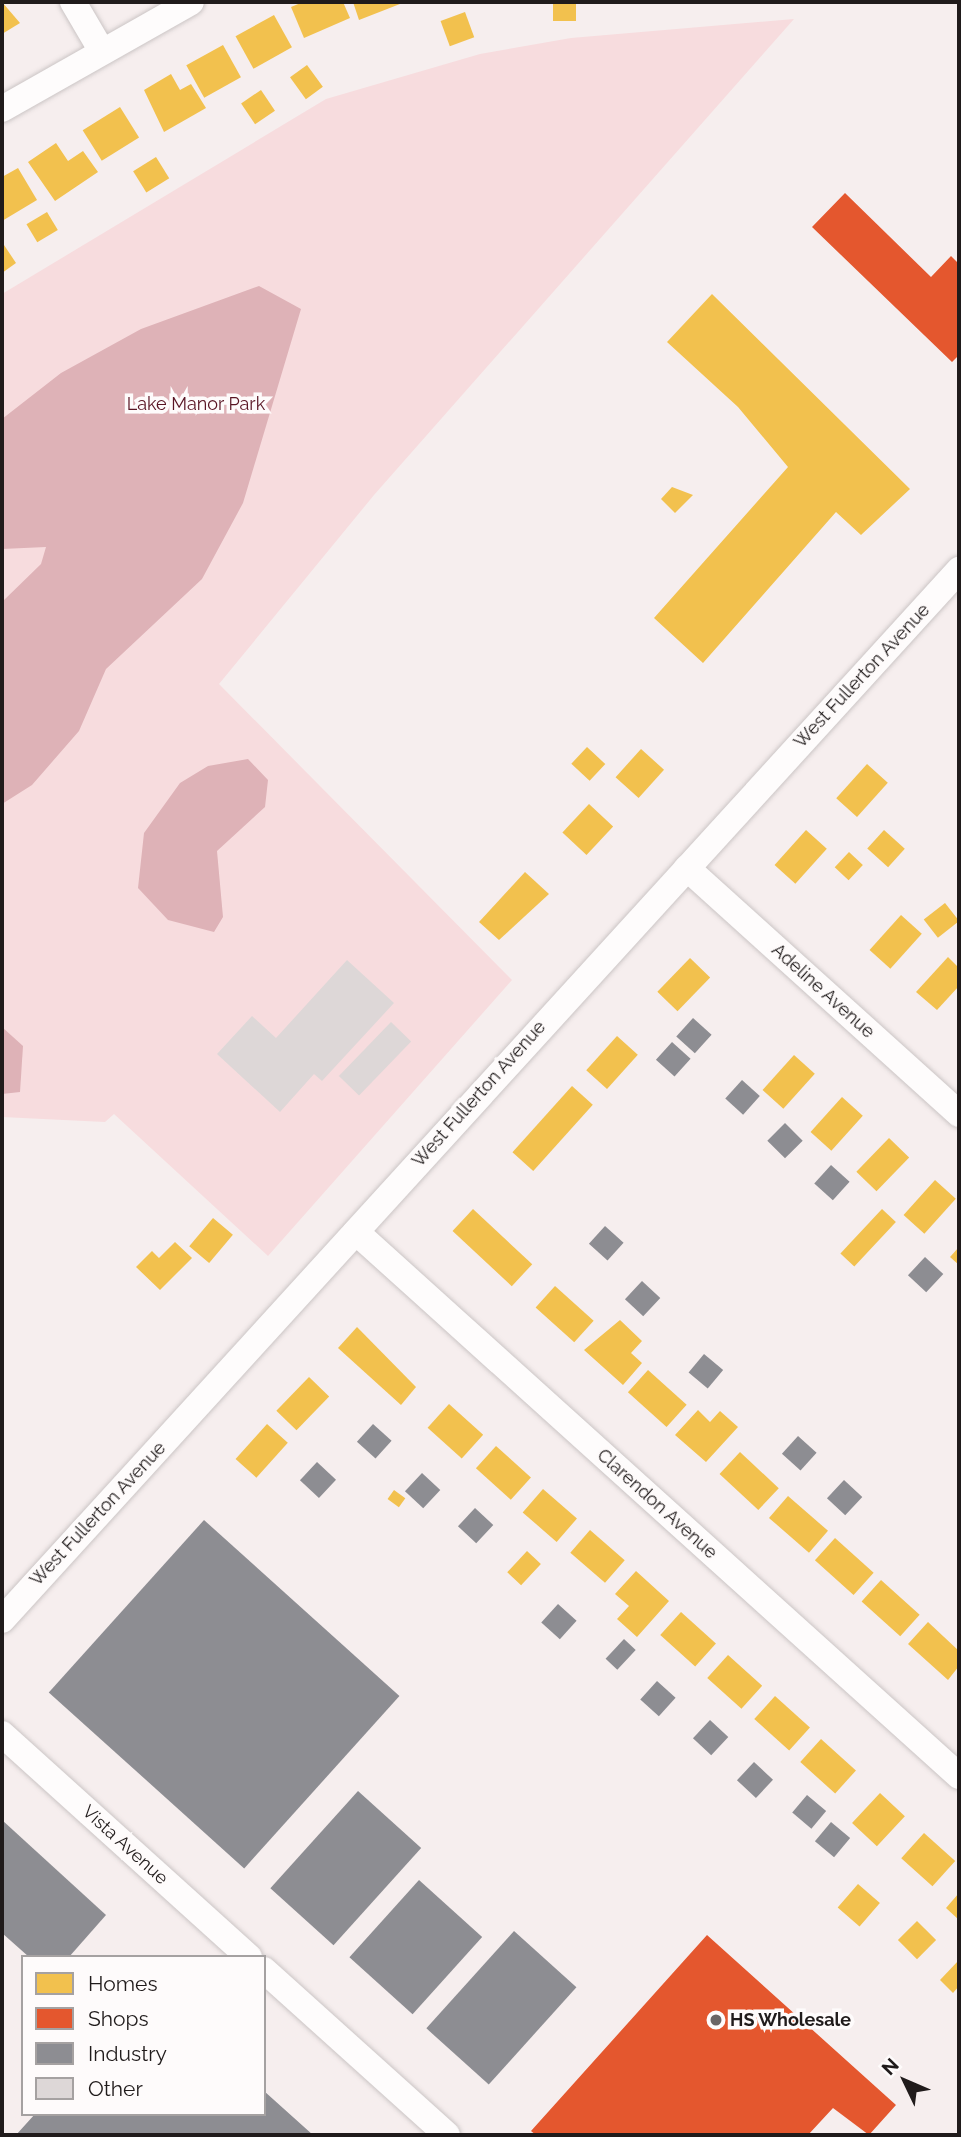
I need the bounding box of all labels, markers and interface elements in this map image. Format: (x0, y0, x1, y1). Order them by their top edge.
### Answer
park label: Lake Manor Park (127, 393, 265, 415)
street label: West Fullerton Avenue (789, 599, 935, 753)
street label: Adeline Avenue (767, 939, 879, 1043)
street label: West Fullerton Avenue (408, 1016, 550, 1172)
street label: West Fullerton Avenue (25, 1437, 171, 1591)
street label: Clarendon Avenue (592, 1444, 722, 1564)
street label: Vista Avenue (77, 1801, 173, 1889)
legend (21, 1955, 266, 2116)
text: Homes (88, 1971, 158, 1996)
text: Shops (88, 2006, 149, 2031)
place label: HS Wholesale (730, 2009, 852, 2031)
marker: HS Wholesale (708, 2012, 724, 2028)
text: Industry (88, 2041, 167, 2066)
north arrow (870, 2046, 940, 2116)
text: N (877, 2054, 903, 2079)
text: Other (88, 2076, 143, 2101)

